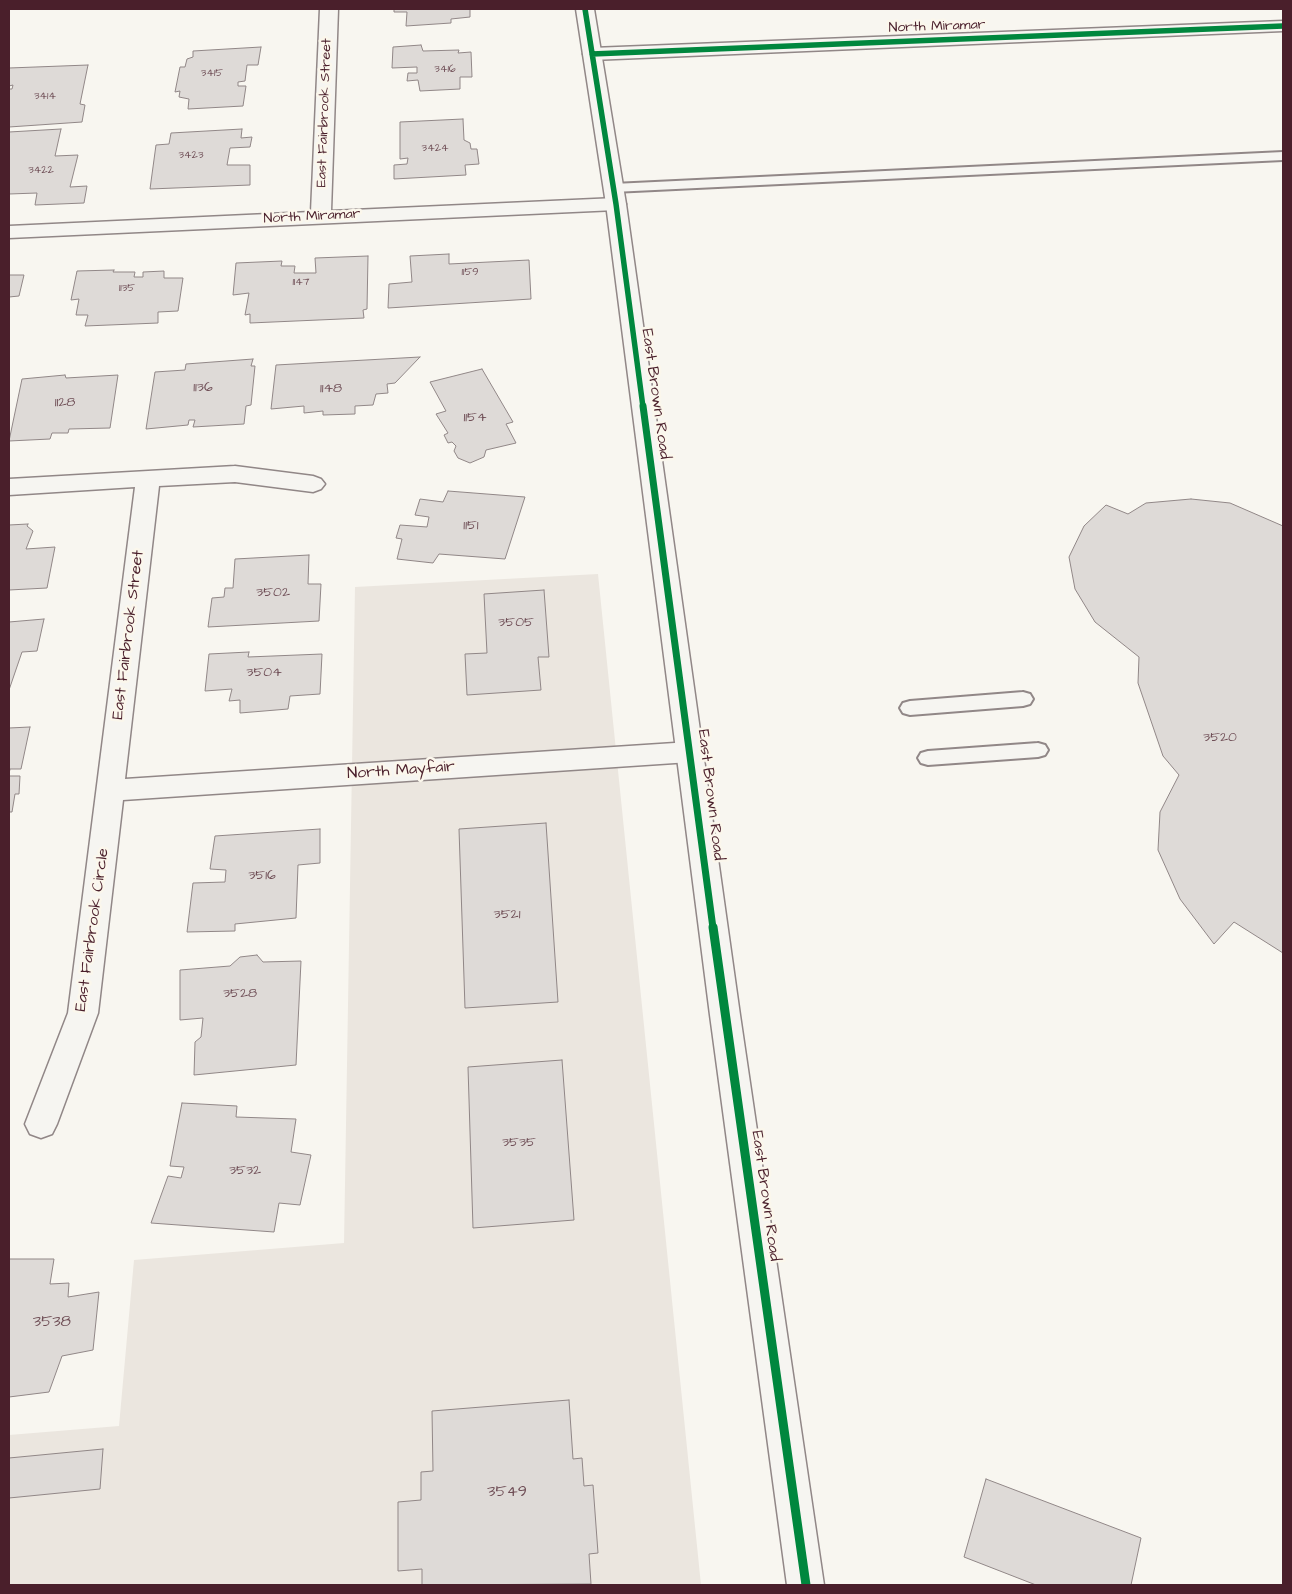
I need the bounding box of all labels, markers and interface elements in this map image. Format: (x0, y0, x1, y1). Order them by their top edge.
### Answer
street label: North Miramar (888, 17, 986, 37)
street label: East Fairbrook Street (314, 38, 336, 188)
house number: 3416 (434, 63, 456, 77)
house number: 3415 (201, 67, 223, 81)
house number: 3414 (34, 90, 56, 104)
house number: 3424 (422, 142, 448, 156)
house number: 3423 (179, 149, 203, 163)
house number: 3422 (28, 164, 54, 178)
street label: North Miramar (263, 206, 361, 228)
house number: 1159 (462, 266, 478, 280)
house number: 1147 (292, 276, 310, 290)
house number: 1135 (119, 282, 135, 296)
street label: East Brown Road (636, 327, 674, 461)
house number: 1136 (193, 380, 213, 396)
house number: 1148 (320, 381, 342, 397)
house number: 1128 (55, 395, 75, 411)
house number: 1154 (463, 410, 487, 426)
house number: 1151 (463, 518, 479, 534)
street label: East Fairbrook Street (109, 549, 149, 721)
house number: 3502 (256, 585, 290, 601)
house number: 3505 (498, 615, 534, 631)
house number: 3504 (246, 665, 282, 681)
street label: East Brown Road (692, 728, 728, 862)
house number: 3520 (1203, 730, 1237, 746)
street label: North Mayfair (347, 758, 455, 784)
street label: East Fairbrook Circle (72, 847, 114, 1013)
house number: 3516 (248, 868, 276, 884)
house number: 3521 (494, 907, 520, 923)
house number: 3528 (223, 986, 257, 1002)
street label: East Brown Road (746, 1129, 784, 1263)
house number: 3535 (502, 1135, 536, 1151)
house number: 3532 (229, 1163, 261, 1179)
house number: 3538 (33, 1313, 71, 1333)
house number: 3549 (487, 1483, 527, 1503)

